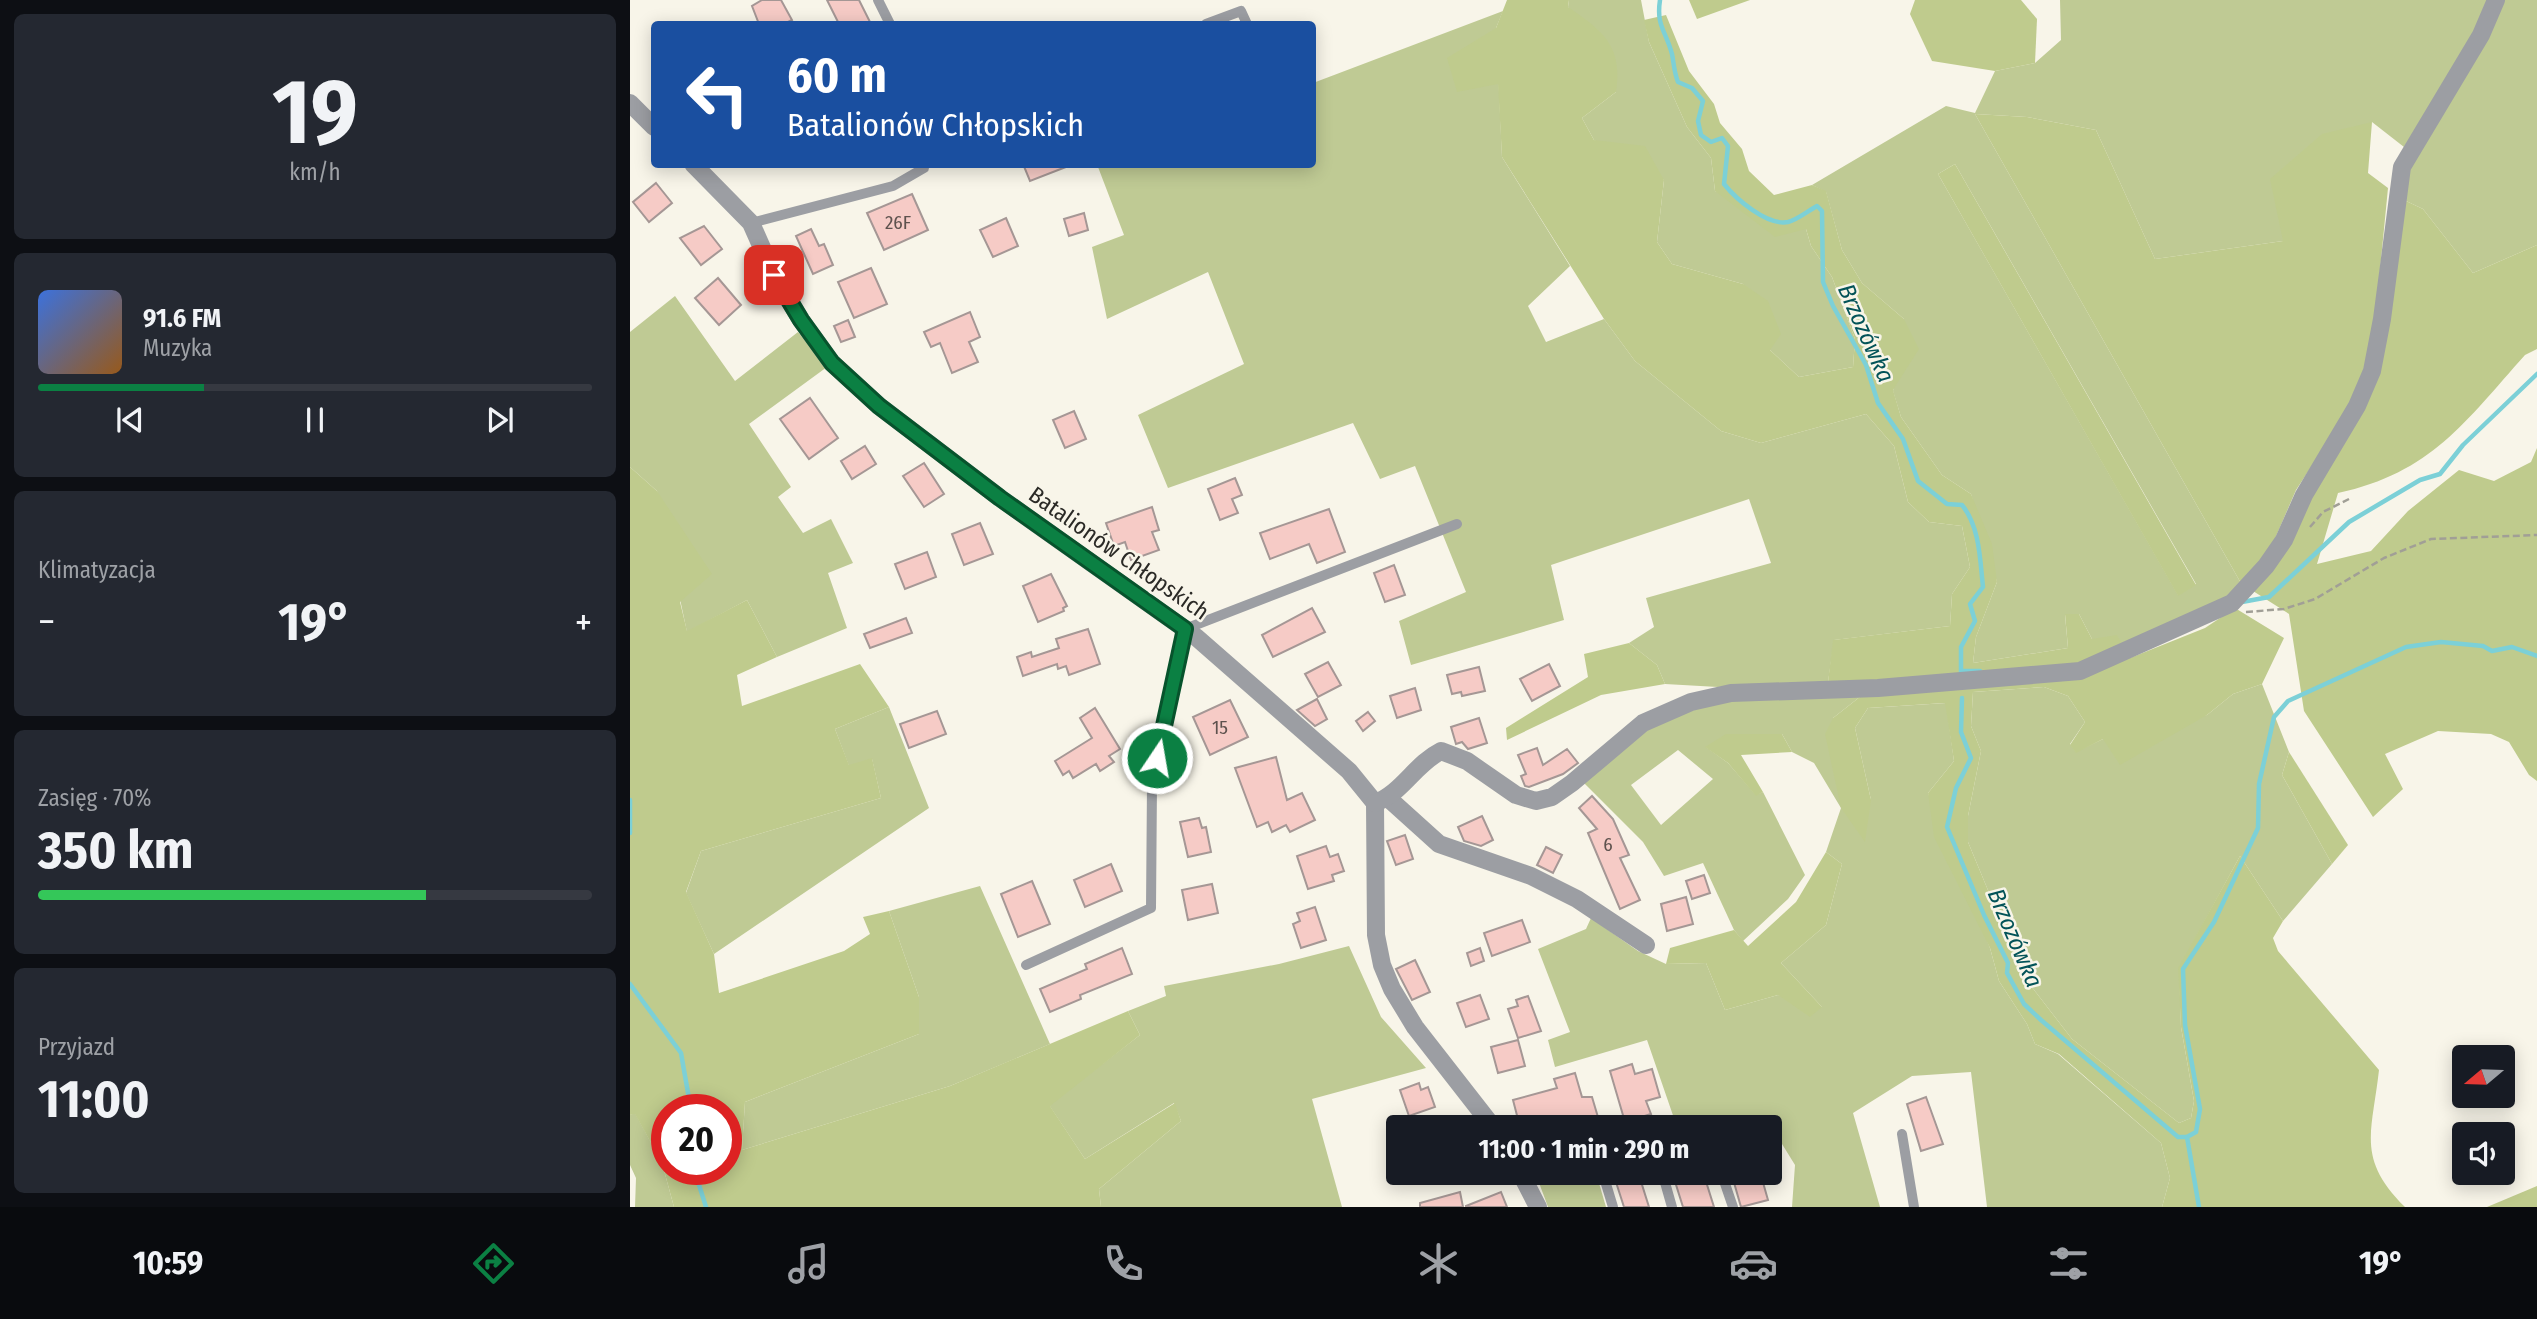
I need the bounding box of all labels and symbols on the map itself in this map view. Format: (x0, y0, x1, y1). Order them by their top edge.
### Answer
house number: 26F (885, 211, 911, 234)
pin (744, 245, 804, 305)
water label: Brzozówka (1832, 280, 1900, 386)
street label: Batalionów Chłopskich (1023, 480, 1215, 626)
house number: 15 (1212, 716, 1228, 739)
position arrow (1120, 721, 1194, 795)
house number: 6 (1603, 833, 1613, 856)
water label: Brzozówka (1982, 884, 2048, 992)
north arrow (2452, 1045, 2515, 1108)
speed limit sign: 20 (651, 1094, 742, 1185)

